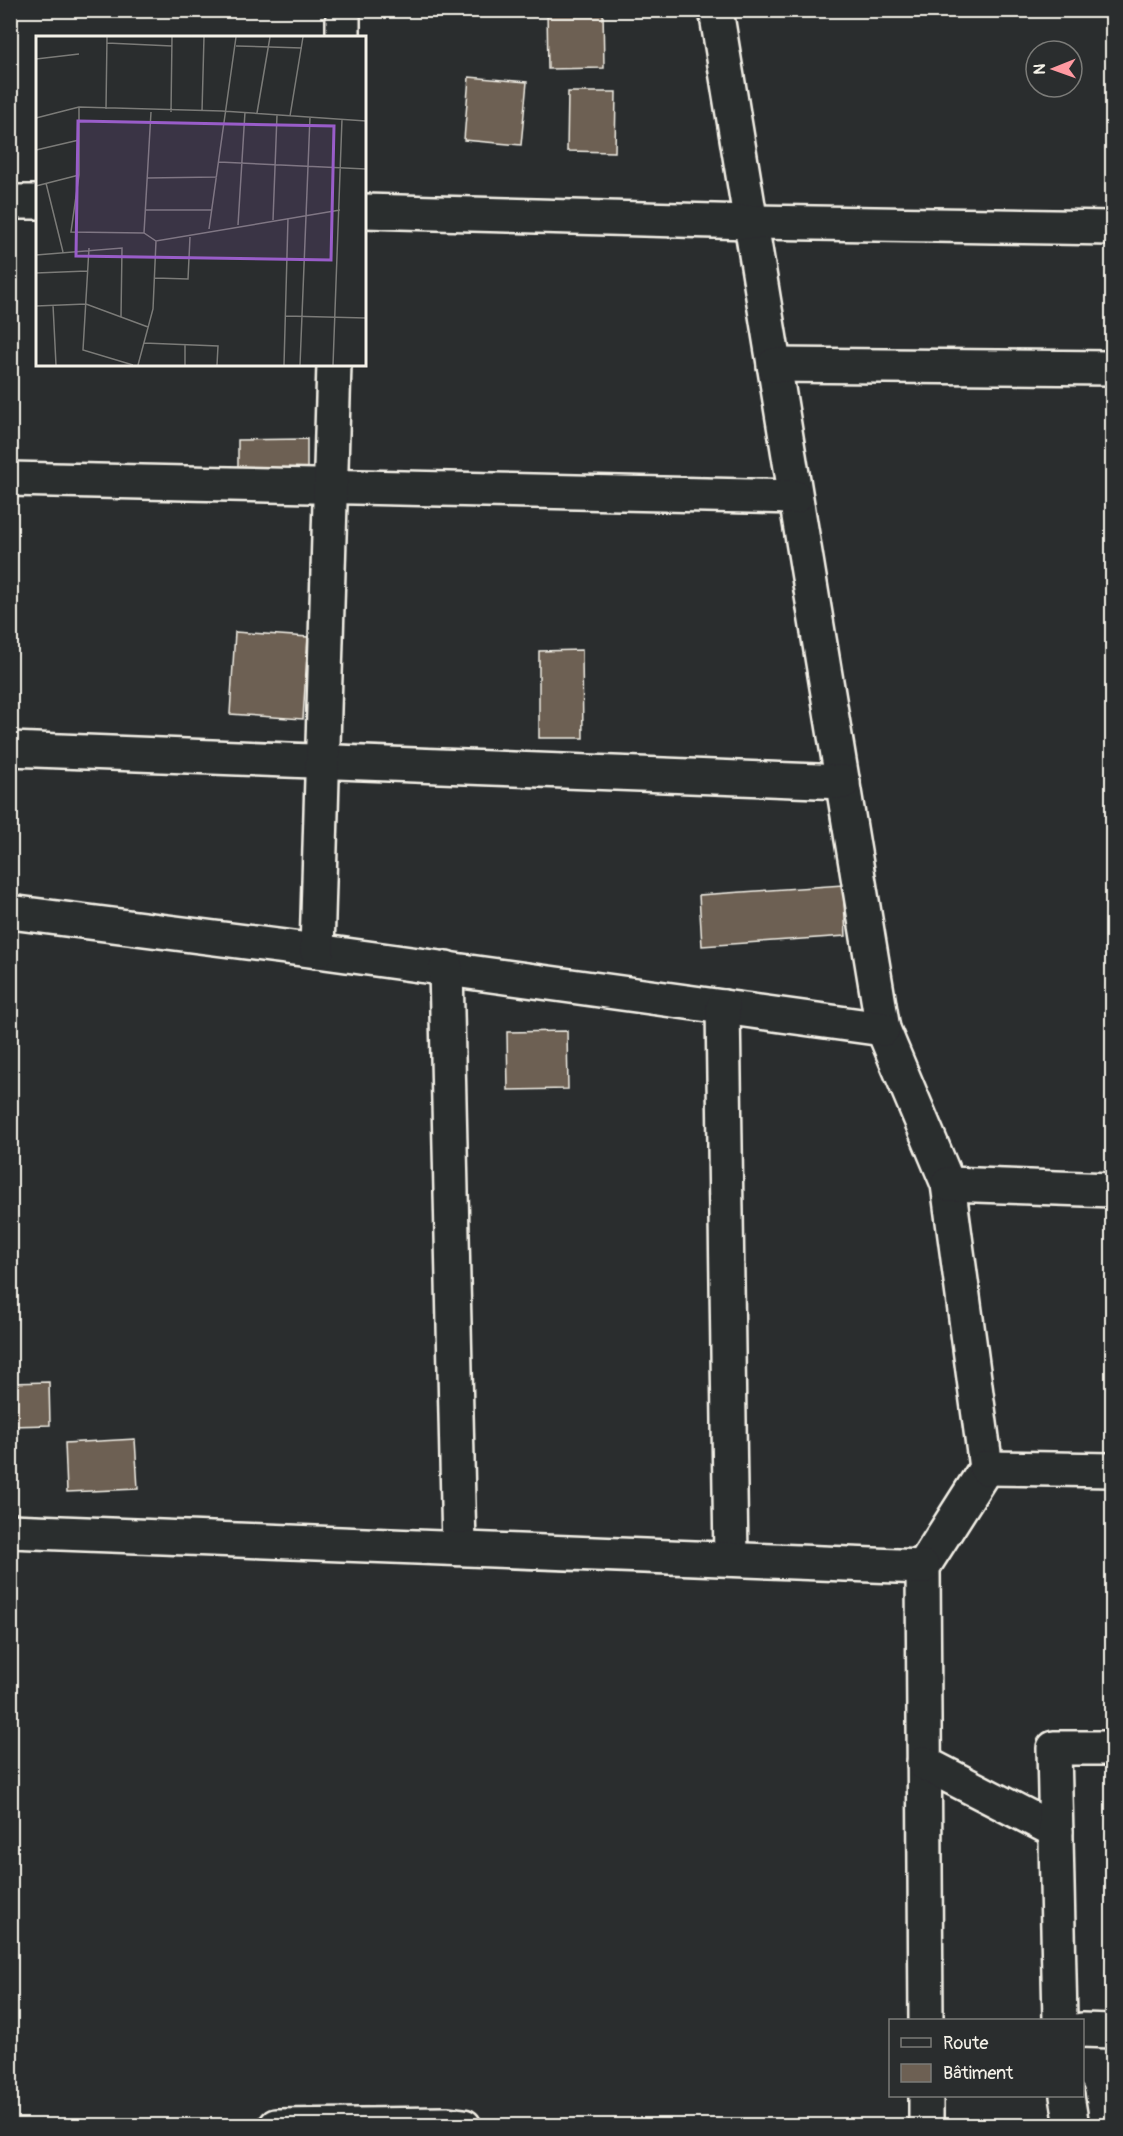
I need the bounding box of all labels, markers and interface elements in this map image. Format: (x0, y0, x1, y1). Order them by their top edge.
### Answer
inset map (36, 36, 366, 366)
north arrow (1024, 39, 1084, 99)
text: N (1030, 63, 1050, 75)
legend (889, 2019, 1084, 2097)
text: Route (943, 2032, 988, 2055)
text: Bâtiment (943, 2062, 1014, 2085)

